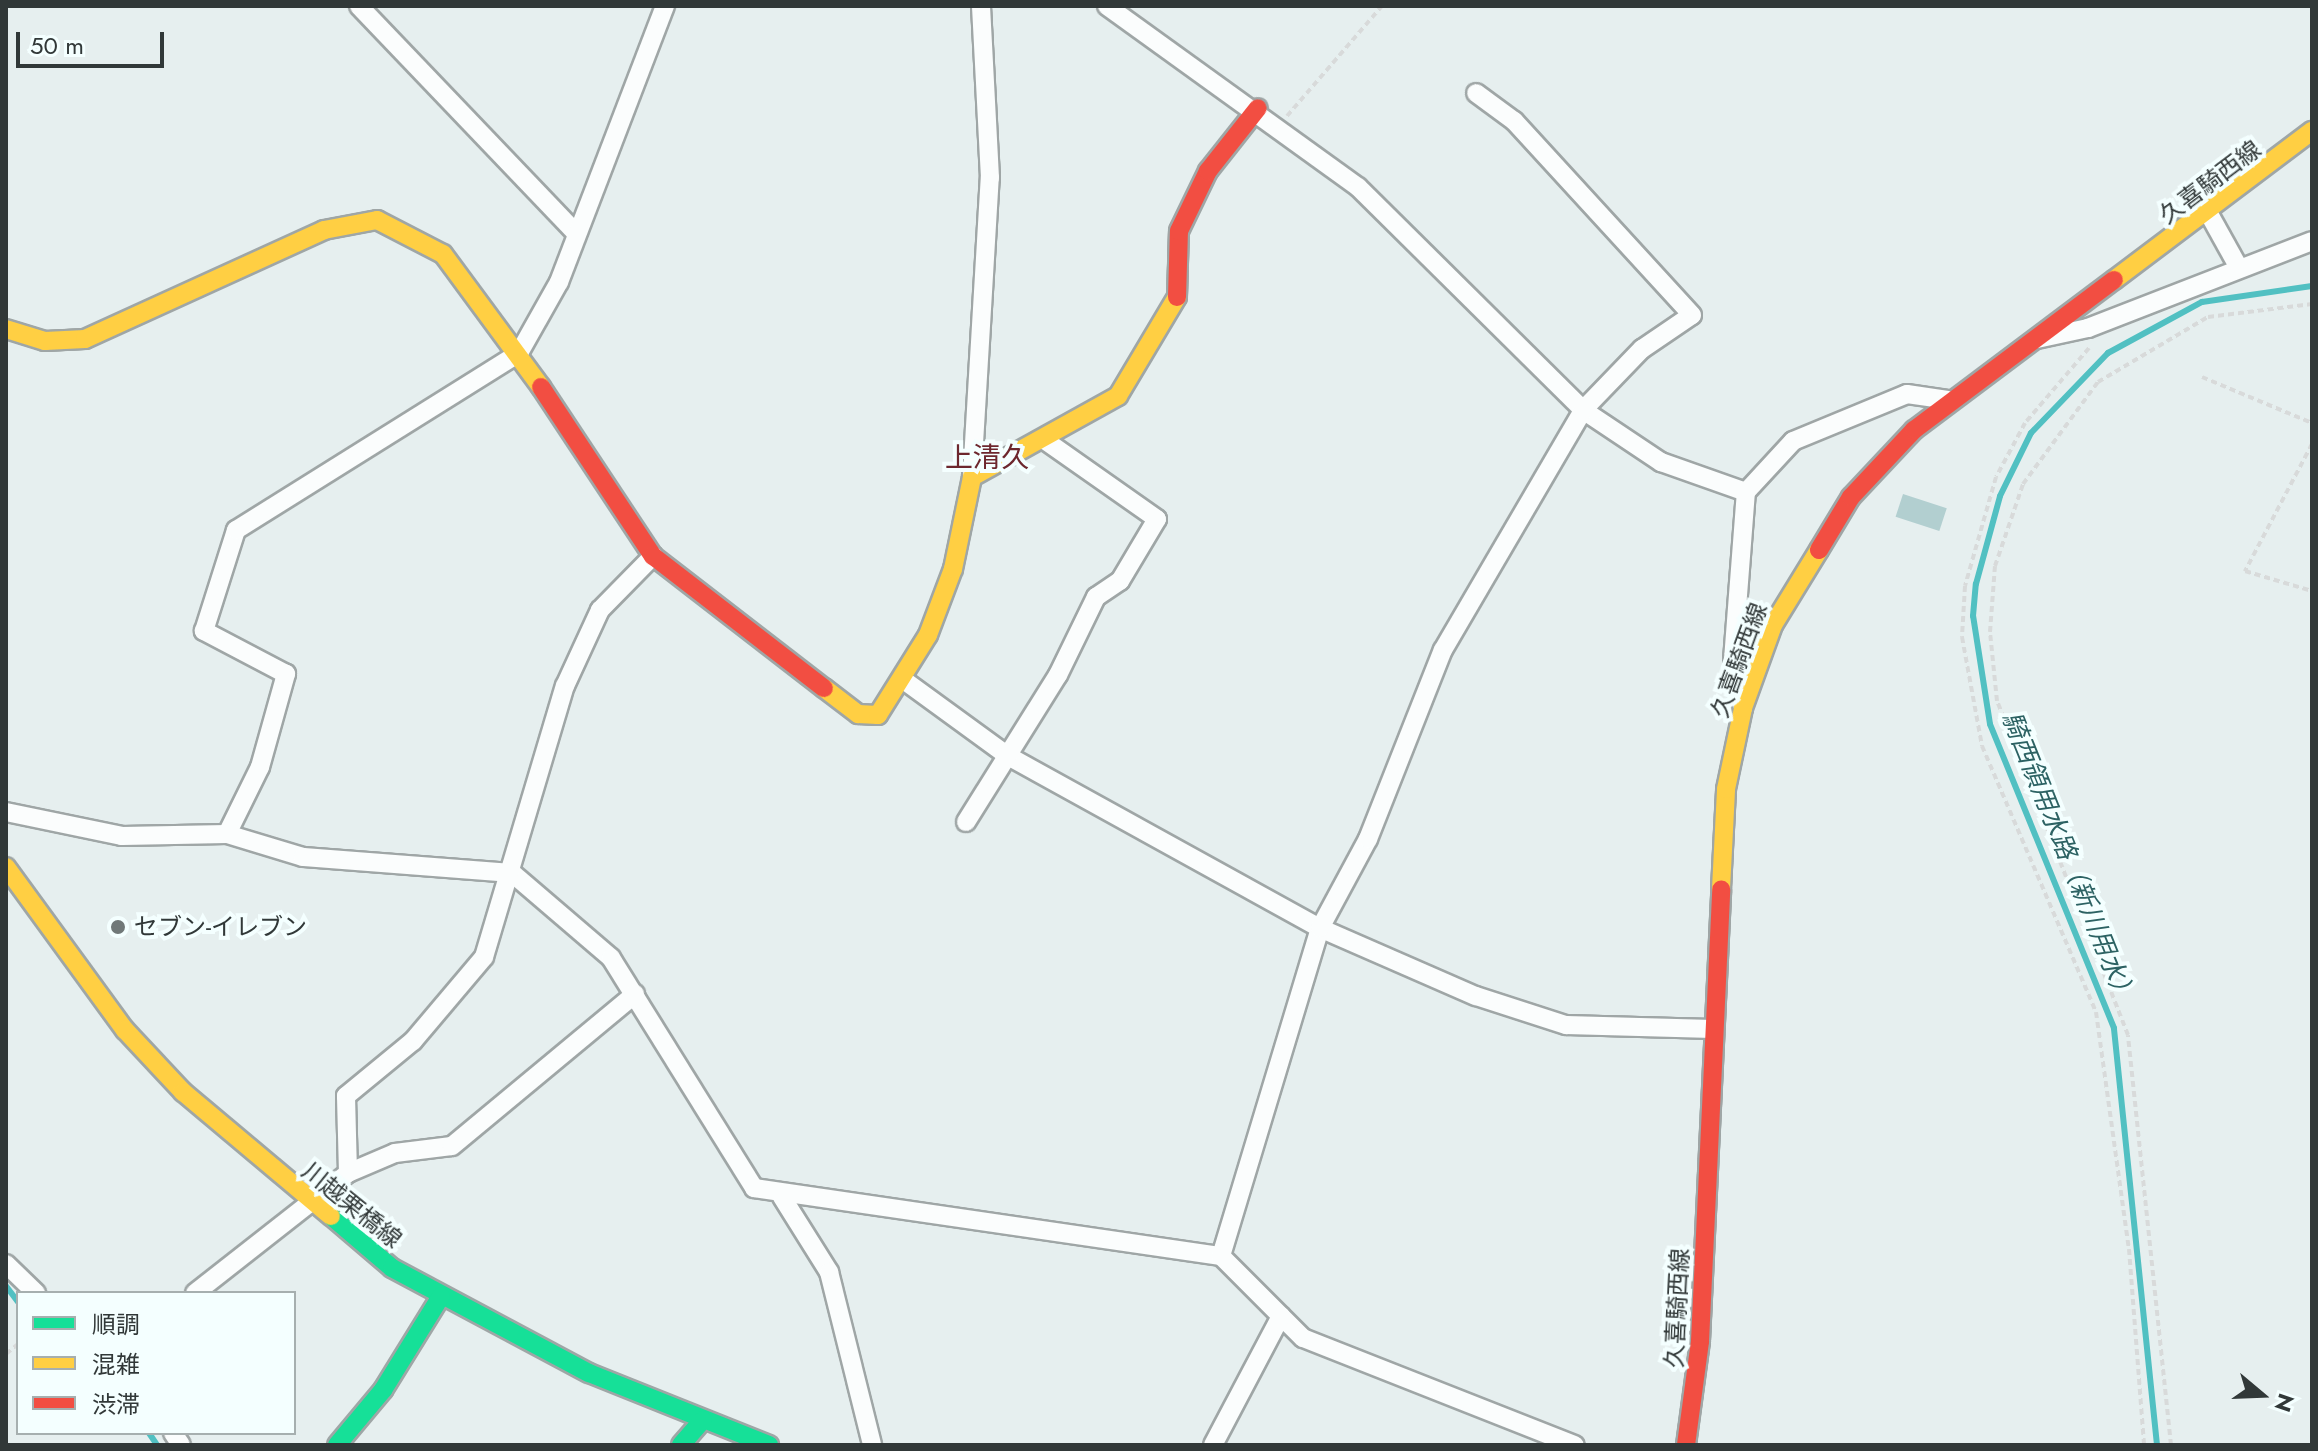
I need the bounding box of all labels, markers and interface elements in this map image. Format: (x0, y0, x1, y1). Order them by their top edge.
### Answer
scale bar (20, 16, 168, 66)
text: 50 m (30, 28, 84, 63)
street label: 久喜騎西線 (2153, 134, 2267, 230)
district label: 上清久 (945, 441, 1029, 475)
street label: 久喜騎西線 (1705, 599, 1773, 721)
water label: 騎西領用水路（新川用水） (1995, 708, 2141, 1008)
place label: セブン-イレブン (134, 913, 307, 941)
marker: セブン-イレブン (109, 918, 127, 936)
street label: 川越栗橋線 (296, 1156, 408, 1254)
street label: 久喜騎西線 (1659, 1247, 1695, 1369)
legend (16, 1291, 296, 1435)
text: 順調 (92, 1307, 140, 1342)
text: 混雑 (92, 1347, 140, 1382)
north arrow (2222, 1355, 2302, 1435)
text: 渋滞 (92, 1387, 140, 1422)
text: N (2267, 1389, 2303, 1416)

